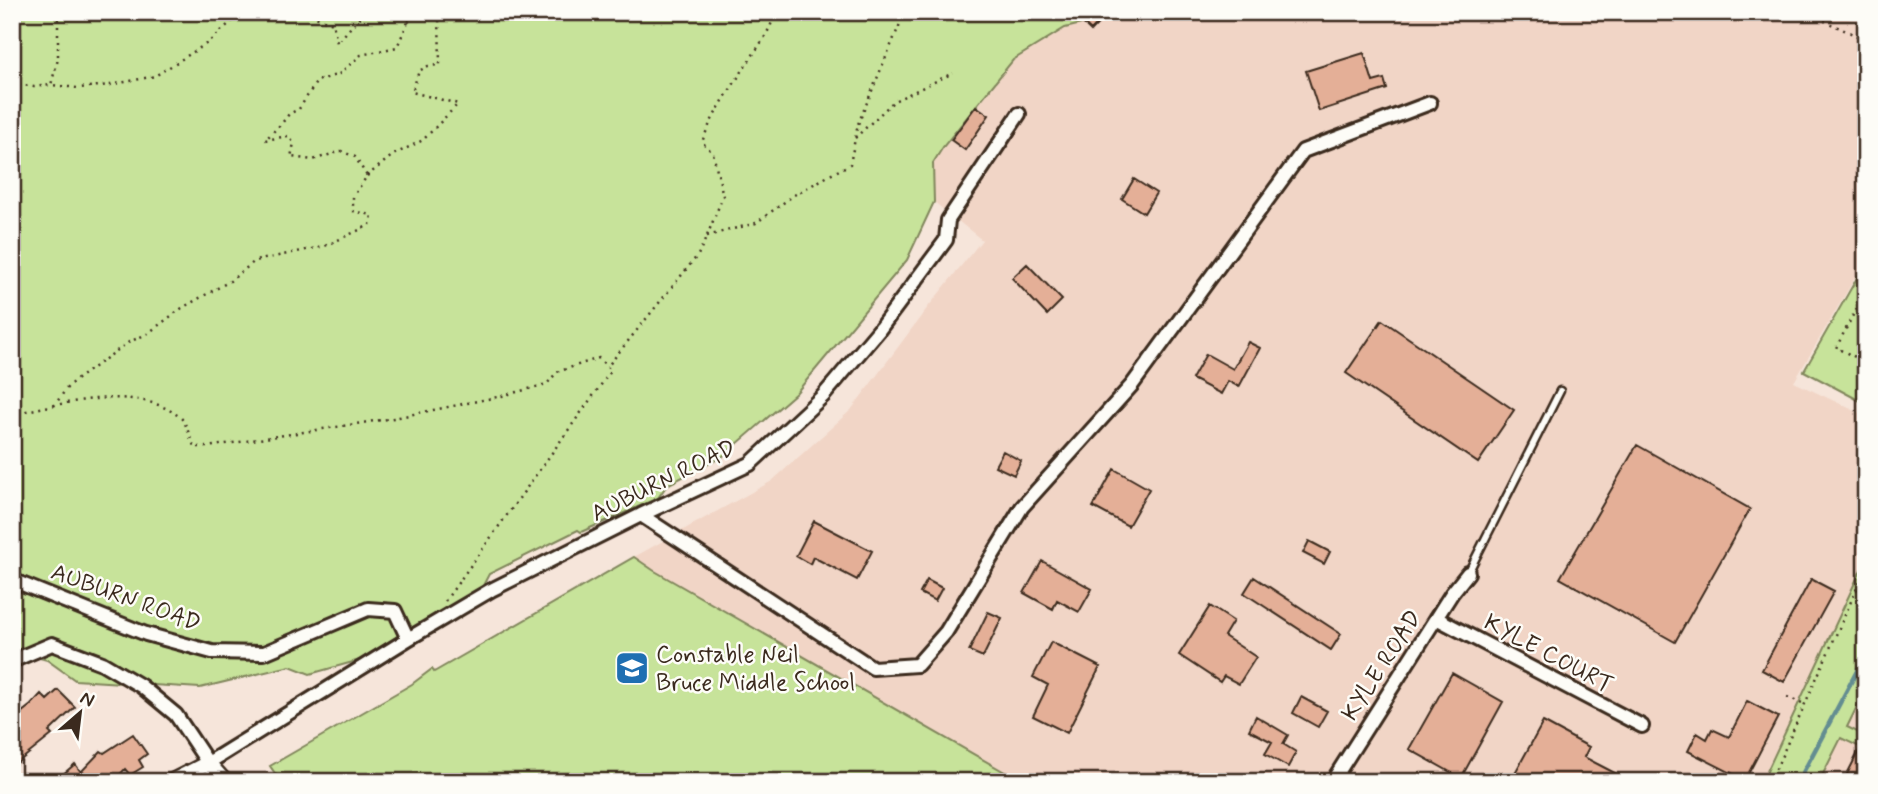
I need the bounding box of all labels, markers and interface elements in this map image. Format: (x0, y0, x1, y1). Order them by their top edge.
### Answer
street label: AUBURN ROAD (586, 433, 741, 530)
street label: AUBURN ROAD (46, 557, 205, 640)
street label: KYLE ROAD (1335, 605, 1430, 727)
street label: KYLE COURT (1478, 607, 1618, 701)
place label: Constable Neil Bruce Middle School (656, 640, 855, 699)
school or university icon: Constable Neil Bruce Middle School (613, 649, 651, 687)
north arrow (46, 678, 116, 748)
text: N (76, 685, 99, 713)

